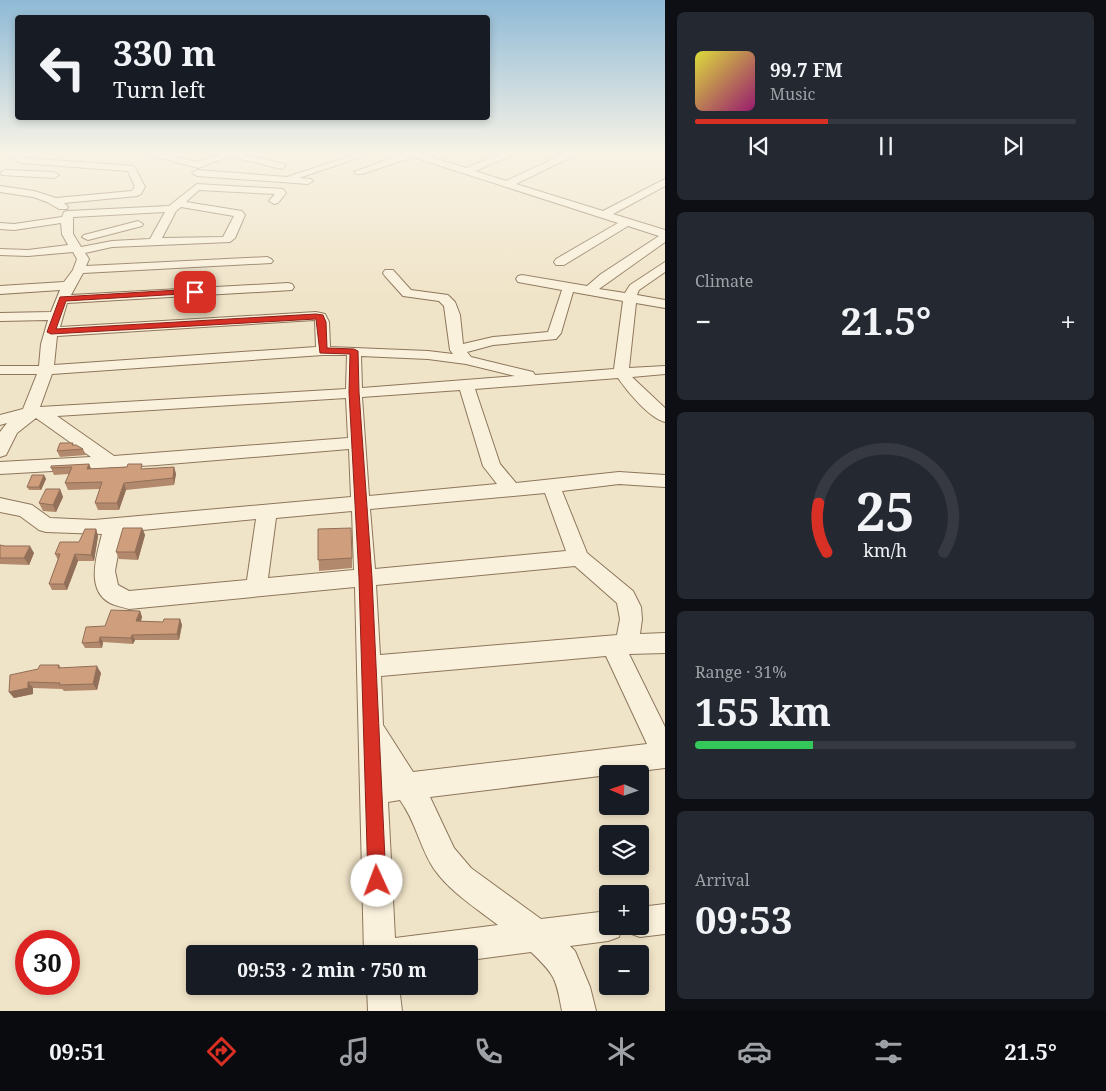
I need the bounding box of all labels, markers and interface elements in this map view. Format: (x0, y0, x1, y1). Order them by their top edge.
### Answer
text: 330 m (113, 29, 216, 76)
icon: left (30, 35, 95, 100)
text: 99.7 FM (770, 57, 843, 83)
text: Turn left (113, 74, 205, 104)
text: Music (770, 83, 815, 105)
icon: previous (745, 132, 773, 160)
icon: pause (872, 132, 900, 160)
icon: next (999, 132, 1027, 160)
text: Climate (695, 270, 753, 292)
pin (174, 271, 216, 313)
icon: arrive (181, 278, 209, 306)
text: 21.5° (840, 294, 931, 346)
text: − (695, 302, 711, 340)
text: + (1060, 302, 1076, 340)
text: 25 (856, 475, 915, 546)
text: km/h (864, 538, 907, 562)
text: Range · 31% (695, 661, 787, 683)
text: 155 km (695, 685, 831, 737)
north arrow (599, 765, 649, 815)
map controls (599, 765, 649, 995)
button: layers (599, 825, 649, 875)
position arrow (350, 854, 402, 906)
text: Arrival (695, 869, 750, 891)
button: + (599, 885, 649, 935)
text: 09:53 (695, 893, 792, 945)
speed limit sign: 30 (15, 930, 80, 995)
button: − (599, 945, 649, 995)
text: 09:53 · 2 min · 750 m (237, 957, 427, 983)
icon: directions (204, 1034, 239, 1069)
icon: music (337, 1034, 372, 1069)
icon: phone (471, 1034, 506, 1069)
icon: climate (604, 1034, 639, 1069)
icon: car (737, 1034, 772, 1069)
icon: filters (871, 1034, 906, 1069)
text: 09:51 (49, 1036, 106, 1066)
text: 21.5° (1004, 1036, 1057, 1066)

